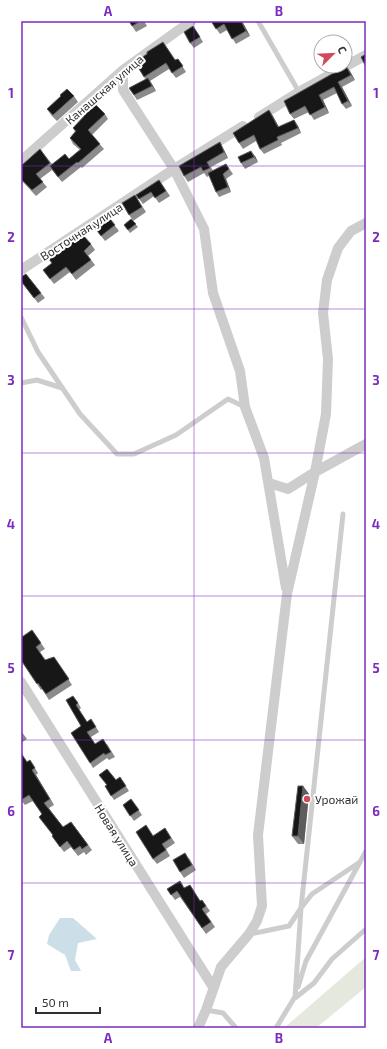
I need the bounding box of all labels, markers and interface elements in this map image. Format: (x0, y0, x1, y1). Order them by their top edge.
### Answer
text: A (104, 3, 113, 19)
text: B (275, 3, 283, 19)
north arrow (313, 34, 353, 74)
text: С (335, 44, 350, 56)
street label: Канашская улица (62, 51, 147, 127)
text: 1 (8, 85, 14, 101)
text: 1 (373, 85, 379, 101)
street label: Восточная улица (37, 199, 125, 264)
text: 2 (7, 229, 15, 245)
text: 2 (372, 229, 380, 245)
text: 3 (7, 372, 15, 388)
text: 3 (372, 372, 380, 388)
text: 4 (7, 516, 15, 532)
text: 4 (372, 516, 380, 532)
text: 5 (7, 660, 15, 676)
text: 5 (372, 660, 380, 676)
place label: Урожай (315, 792, 358, 806)
marker: Урожай (302, 794, 312, 804)
street label: Новая улица (91, 801, 142, 869)
text: 6 (7, 803, 15, 819)
text: 6 (372, 803, 380, 819)
text: 7 (8, 947, 15, 963)
text: 7 (373, 947, 380, 963)
scale bar (36, 989, 100, 1015)
text: 50 m (42, 995, 69, 1009)
text: A (104, 1030, 113, 1046)
text: B (275, 1030, 283, 1046)

